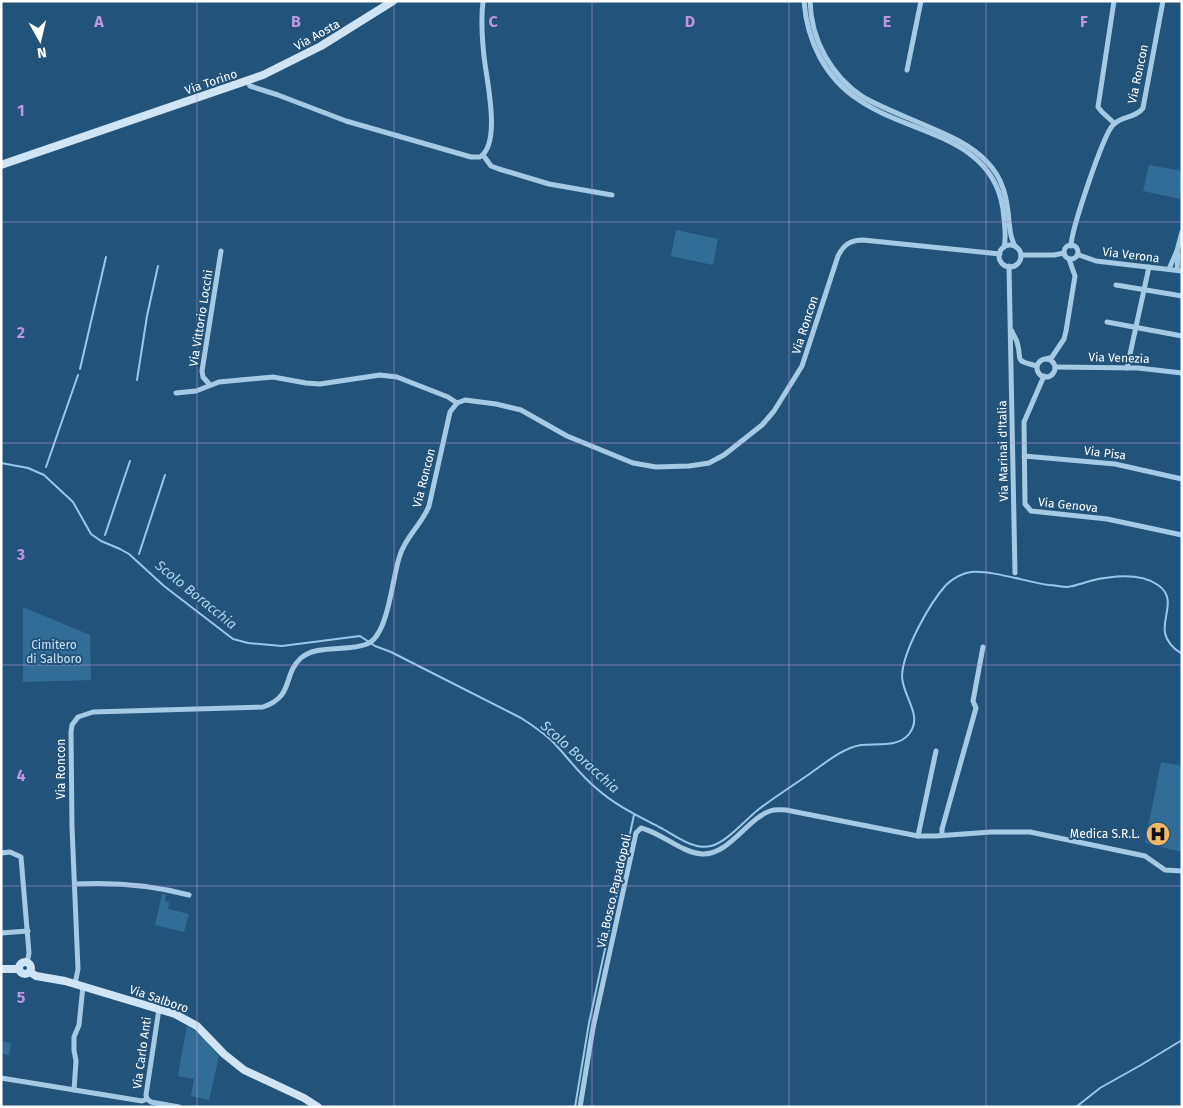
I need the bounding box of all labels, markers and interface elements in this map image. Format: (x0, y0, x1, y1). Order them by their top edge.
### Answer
text: A (93, 12, 104, 31)
text: B (291, 12, 301, 31)
text: C (488, 12, 498, 31)
text: D (685, 12, 695, 31)
text: E (883, 12, 891, 31)
text: F (1080, 12, 1088, 31)
north arrow (15, 15, 65, 65)
street label: Via Aosta (292, 17, 342, 53)
text: N (36, 43, 48, 61)
street label: Via Roncon (1125, 43, 1151, 105)
street label: Via Torino (183, 67, 239, 97)
text: 1 (17, 101, 25, 120)
street label: Via Verona (1102, 245, 1160, 265)
street label: Via Vittorio Locchi (186, 269, 216, 367)
street label: Via Roncon (789, 294, 821, 356)
text: 2 (17, 323, 25, 342)
street label: Via Venezia (1088, 350, 1150, 366)
street label: Via Marinai d'Italia (995, 400, 1011, 502)
street label: Via Pisa (1083, 443, 1127, 463)
street label: Via Roncon (410, 447, 438, 509)
street label: Via Genova (1037, 495, 1099, 515)
text: 3 (16, 545, 25, 564)
water label: Scolo Boracchia (151, 556, 240, 633)
park label: Cimitero di Salboro (26, 638, 82, 666)
water label: Scolo Boracchia (536, 717, 623, 797)
street label: Via Roncon (54, 739, 68, 799)
text: 4 (16, 766, 26, 785)
hospital icon: Medica S.R.L. (1145, 821, 1171, 847)
place label: Medica S.R.L. (1070, 827, 1140, 841)
street label: Via Bosco Papadopoli (594, 832, 634, 950)
street label: Via Salboro (128, 982, 190, 1016)
text: 5 (17, 988, 26, 1007)
street label: Via Carlo Anti (130, 1016, 154, 1090)

